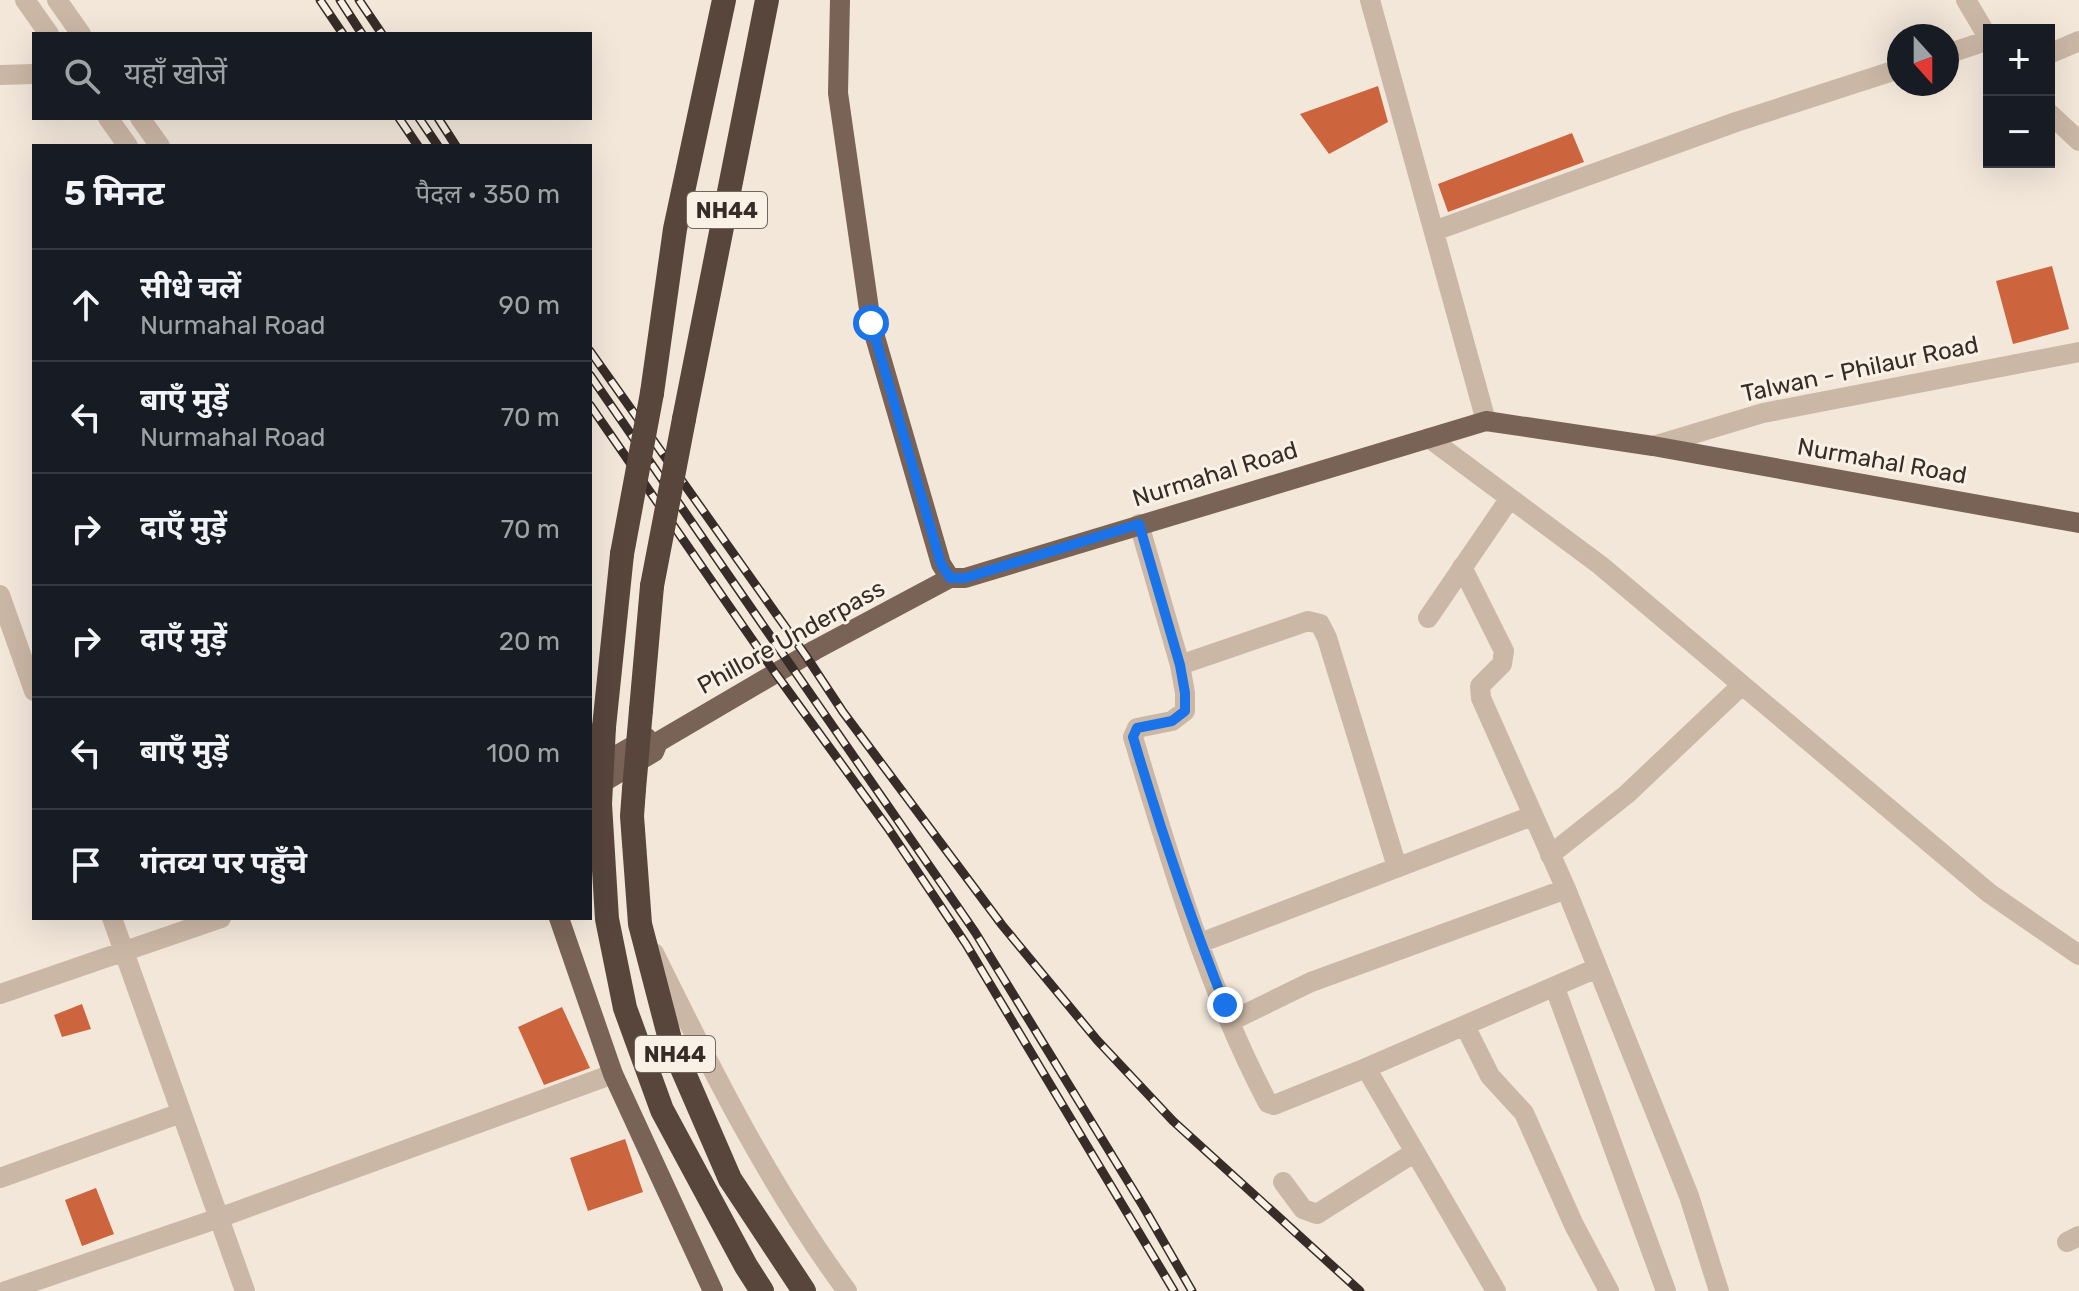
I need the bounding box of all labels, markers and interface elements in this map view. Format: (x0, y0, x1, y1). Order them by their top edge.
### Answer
north arrow (1887, 24, 1959, 96)
map controls (1983, 24, 2055, 168)
button: + (1983, 24, 2055, 96)
search box (32, 32, 592, 120)
icon: search (60, 54, 104, 98)
text: यहाँ खोजें (124, 56, 227, 92)
button: − (1983, 96, 2055, 168)
text: 5 मिनट (64, 173, 165, 214)
text: पैदल · 350 m (415, 179, 560, 210)
road number: NH44 (687, 192, 767, 228)
text: सीधे चलें (140, 270, 241, 306)
icon: ahead (64, 283, 108, 327)
text: 90 m (499, 290, 560, 321)
route start (853, 305, 889, 341)
text: Nurmahal Road (140, 310, 326, 341)
street label: Talwan - Philaur Road (1739, 330, 1981, 408)
text: बाएँ मुड़ें (140, 382, 229, 418)
icon: left (64, 395, 108, 439)
text: 70 m (501, 402, 560, 433)
text: Nurmahal Road (140, 422, 326, 453)
street label: Nurmahal Road (1795, 432, 1969, 490)
street label: Nurmahal Road (1129, 436, 1301, 512)
icon: right (64, 507, 108, 551)
text: दाएँ मुड़ें (140, 509, 227, 545)
text: 70 m (501, 514, 560, 545)
street label: Phillore Underpass (693, 574, 889, 700)
icon: right (64, 619, 108, 663)
text: दाएँ मुड़ें (140, 621, 227, 657)
text: 20 m (499, 626, 560, 657)
icon: left (64, 731, 108, 775)
text: बाएँ मुड़ें (140, 733, 229, 769)
text: 100 m (486, 738, 560, 769)
icon: arrive (64, 843, 108, 887)
text: गंतव्य पर पहुँचे (140, 845, 307, 881)
route end (1207, 987, 1243, 1023)
road number: NH44 (635, 1036, 715, 1072)

